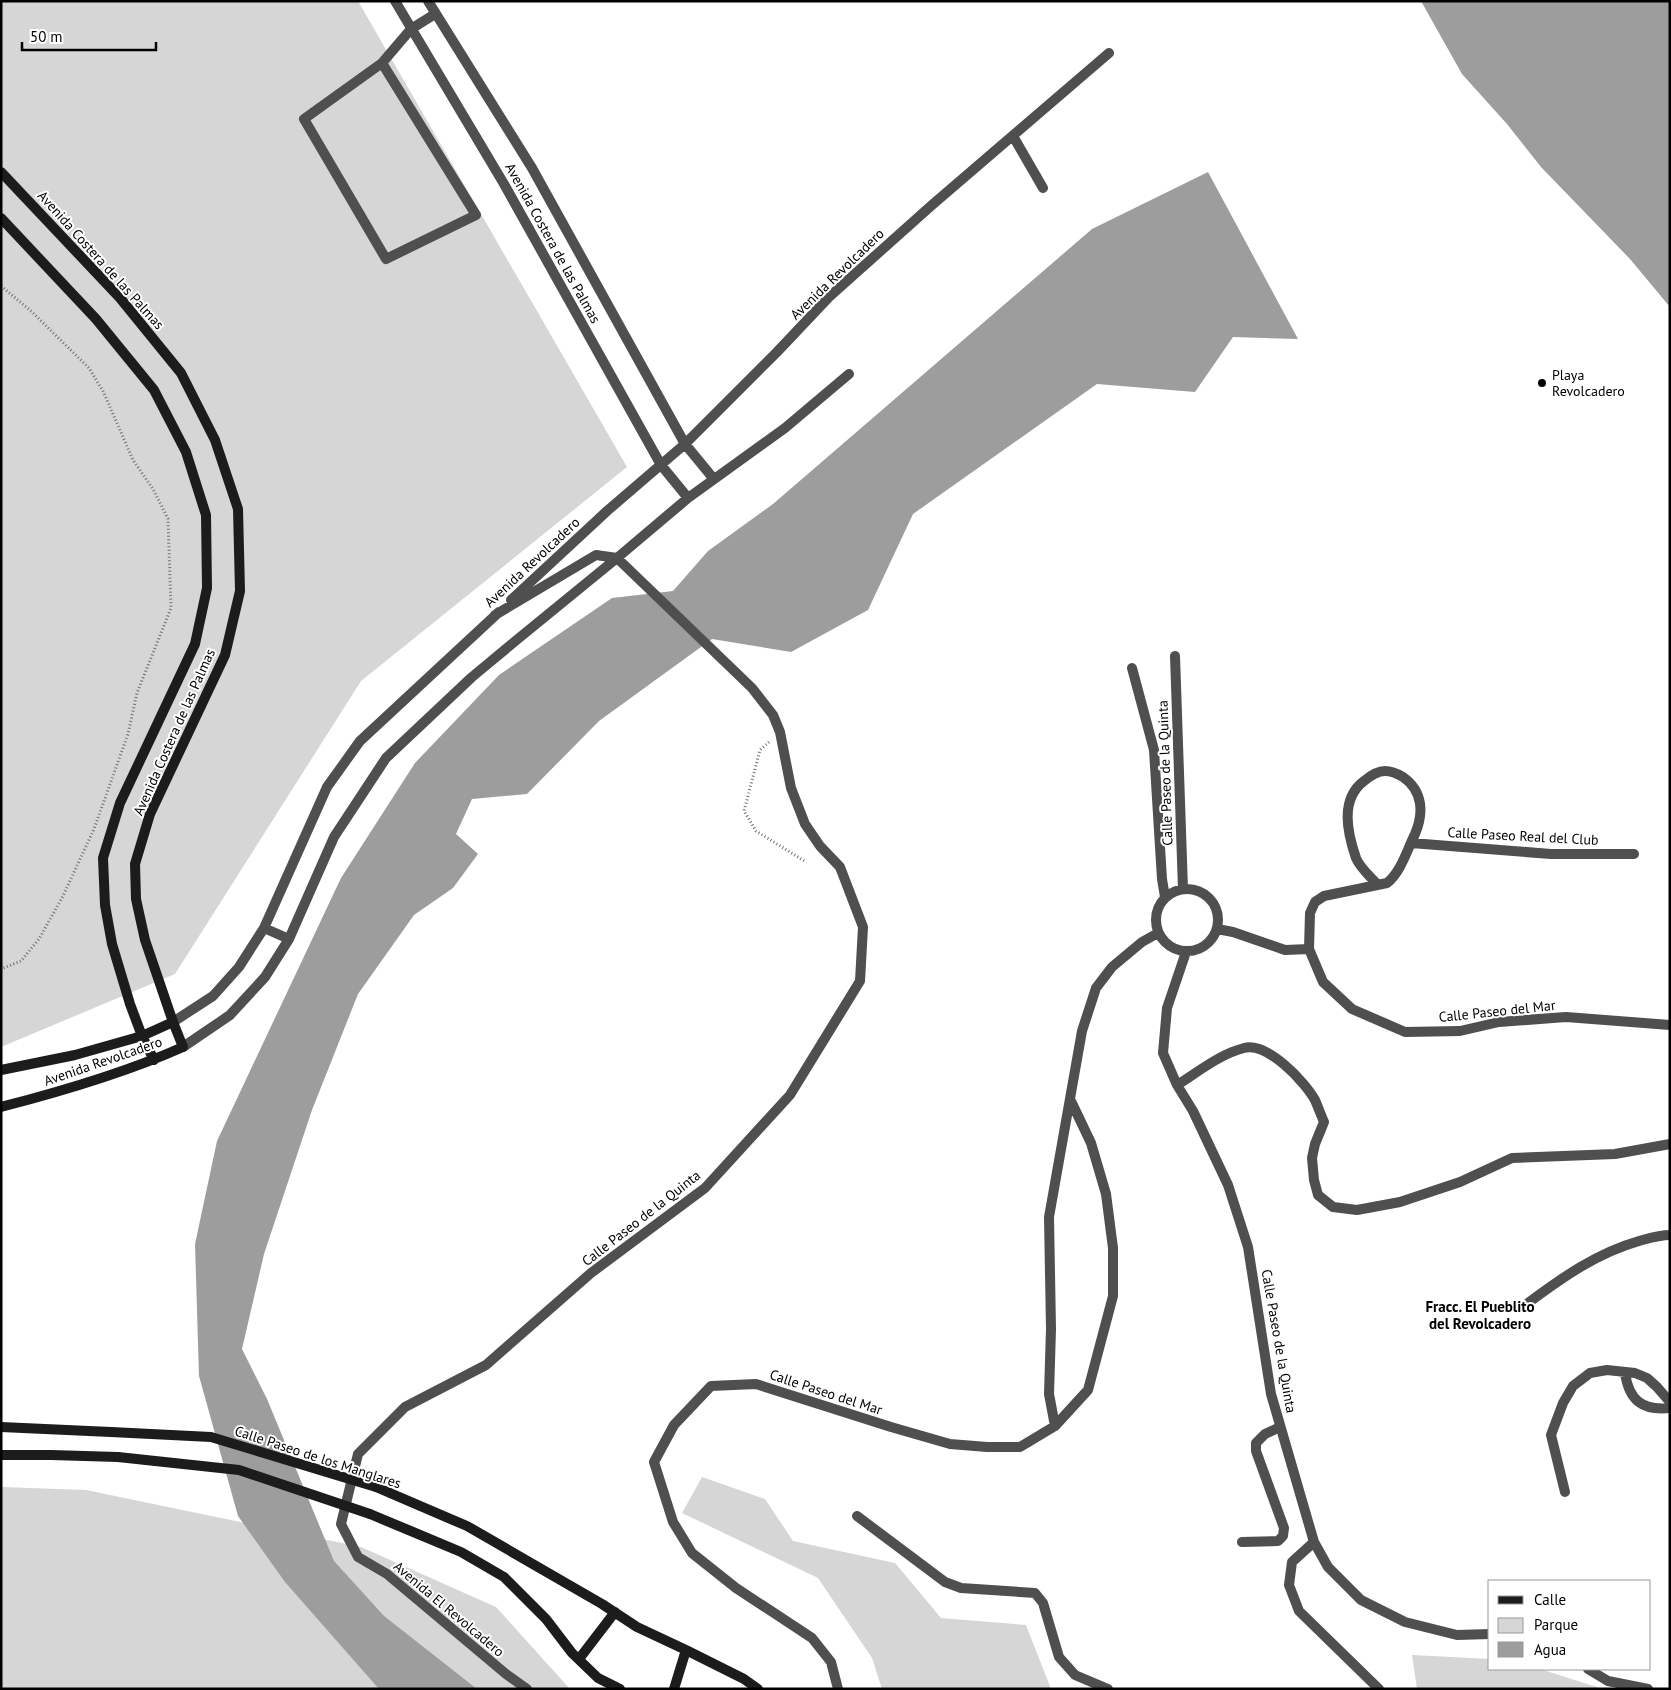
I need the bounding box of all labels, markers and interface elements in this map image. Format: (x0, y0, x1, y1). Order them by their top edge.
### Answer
scale bar (22, 20, 156, 52)
text: 50 m (30, 27, 63, 46)
street label: Avenida Costera de las Palmas (501, 160, 605, 326)
street label: Avenida Costera de las Palmas (34, 187, 168, 333)
street label: Avenida Revolcadero (786, 225, 888, 323)
place label: Playa Revolcadero (1552, 366, 1625, 400)
marker: Playa Revolcadero (1536, 377, 1548, 389)
street label: Avenida Revolcadero (481, 513, 583, 611)
street label: Avenida Costera de las Palmas (129, 646, 219, 818)
street label: Calle Paseo de la Quinta (1153, 700, 1177, 846)
street label: Calle Paseo Real del Club (1447, 823, 1599, 849)
street label: Calle Paseo del Mar (1438, 996, 1557, 1026)
street label: Avenida Revolcadero (42, 1032, 164, 1090)
street label: Calle Paseo de la Quinta (578, 1166, 704, 1270)
street label: Calle Paseo de la Quinta (1258, 1268, 1301, 1414)
district label: Fracc. El Pueblito del Revolcadero (1425, 1297, 1535, 1333)
street label: Calle Paseo del Mar (767, 1365, 885, 1419)
street label: Calle Paseo de los Manglares (233, 1422, 403, 1492)
street label: Avenida El Revolcadero (390, 1557, 508, 1661)
legend (1488, 1580, 1651, 1670)
text: Calle (1534, 1590, 1566, 1609)
text: Parque (1534, 1615, 1578, 1634)
text: Agua (1534, 1640, 1566, 1659)

